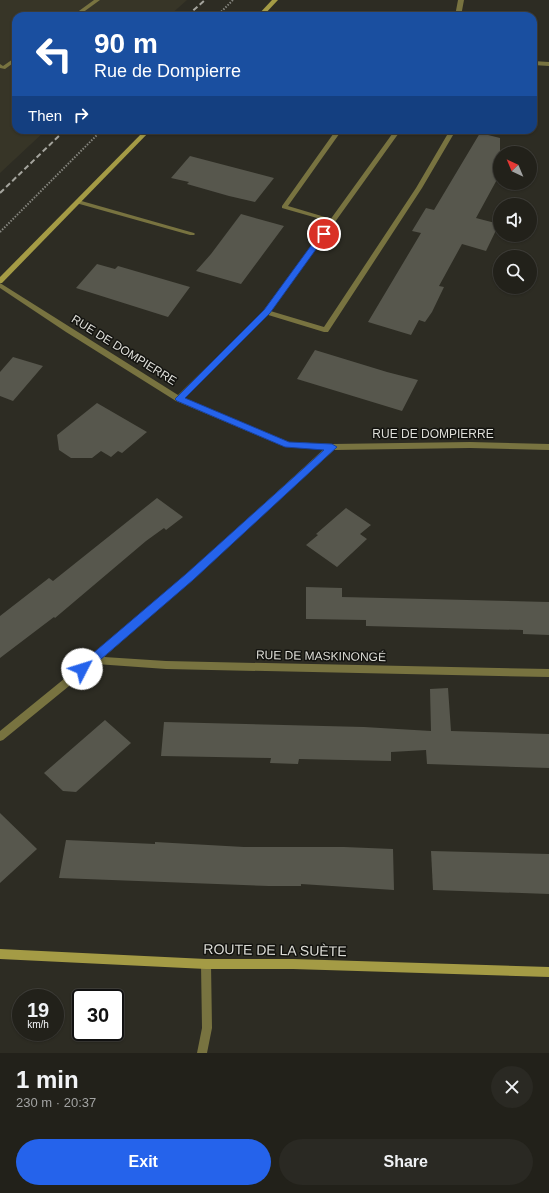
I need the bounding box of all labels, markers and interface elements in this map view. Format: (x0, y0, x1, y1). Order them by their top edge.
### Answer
icon: left (28, 28, 80, 80)
text: 90 m (94, 28, 158, 59)
text: Rue de Dompierre (94, 61, 241, 81)
icon: right (70, 104, 92, 126)
text: Then (28, 107, 62, 124)
north arrow (493, 146, 537, 190)
map controls (493, 146, 537, 294)
button: sound (493, 198, 537, 242)
pin (307, 217, 341, 251)
icon: arrive (313, 223, 335, 245)
button: search (493, 250, 537, 294)
street label: RUE DE DOMPIERRE (69, 312, 179, 388)
street label: RUE DE DOMPIERRE (372, 427, 494, 441)
street label: RUE DE MASKINONGÉ (256, 647, 386, 664)
position arrow (61, 648, 103, 690)
street label: ROUTE DE LA SUÈTE (203, 941, 347, 959)
speed limit sign: 30 (72, 989, 124, 1041)
text: 19 (27, 999, 49, 1021)
text: km/h (27, 1019, 49, 1030)
text: 1 min (16, 1066, 79, 1093)
button: close (491, 1066, 533, 1108)
text: 230 m · 20:37 (16, 1095, 96, 1110)
button: Exit (16, 1139, 271, 1185)
button: Share (279, 1139, 533, 1185)

